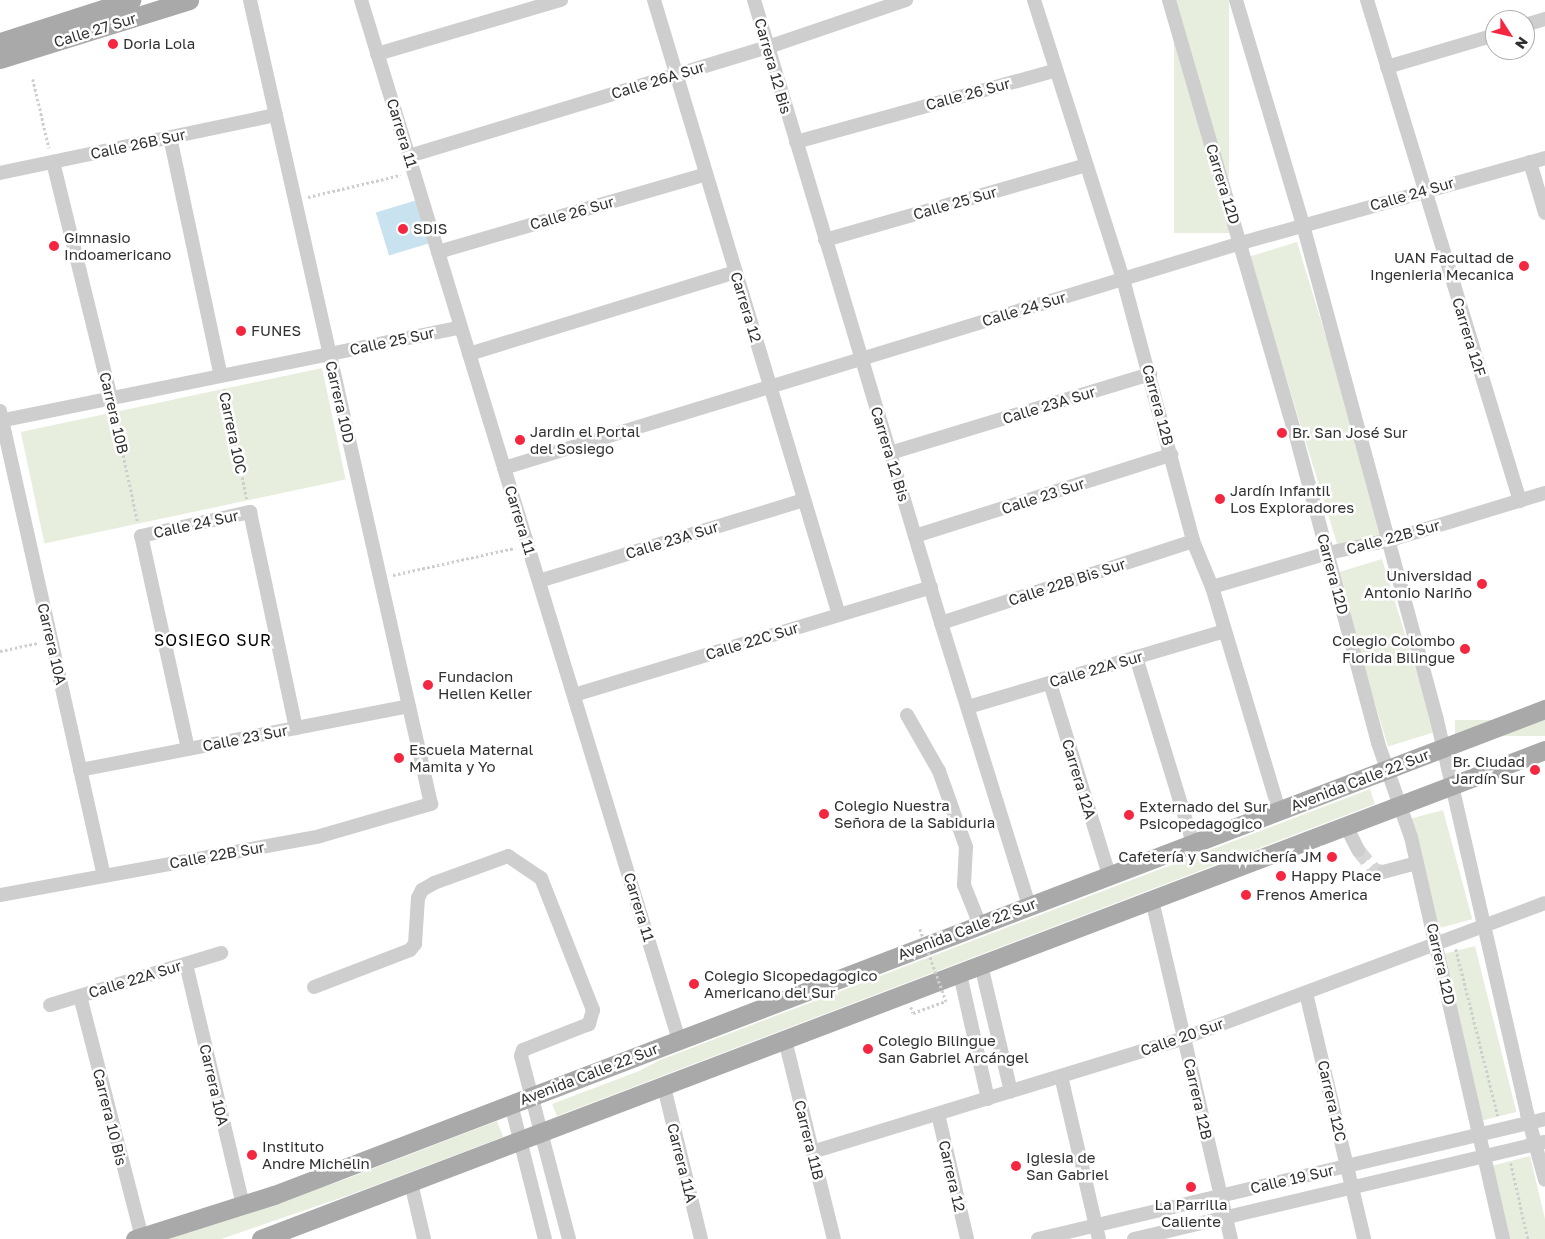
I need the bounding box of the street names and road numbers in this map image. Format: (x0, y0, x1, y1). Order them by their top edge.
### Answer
street label: Calle 27 Sur (51, 9, 139, 51)
street label: Carrera 12 Bis (751, 16, 795, 116)
street label: Calle 26A Sur (609, 57, 707, 103)
street label: Calle 26 Sur (924, 74, 1012, 114)
street label: Carrera 11 (383, 96, 421, 170)
street label: Calle 26B Sur (89, 125, 187, 163)
street label: Carrera 12D (1202, 142, 1244, 226)
street label: Calle 24 Sur (1368, 173, 1456, 215)
street label: Calle 25 Sur (911, 182, 999, 224)
street label: Calle 26 Sur (528, 192, 616, 234)
street label: Carrera 12 (727, 270, 765, 344)
street label: Calle 24 Sur (980, 288, 1068, 330)
street label: Carrera 12F (1448, 295, 1490, 379)
street label: Calle 25 Sur (348, 323, 436, 359)
street label: Carrera 10D (322, 359, 358, 445)
street label: Carrera 12B (1139, 363, 1177, 447)
street label: Carrera 10B (96, 370, 132, 456)
street label: Calle 23A Sur (1000, 382, 1098, 428)
street label: Carrera 10C (216, 390, 250, 476)
street label: Carrera 12 Bis (867, 404, 913, 504)
street label: Calle 23 Sur (999, 474, 1087, 518)
street label: Carrera 11 (501, 483, 539, 557)
street label: Calle 24 Sur (152, 506, 240, 542)
street label: Calle 22B Sur (1344, 516, 1442, 558)
street label: Calle 23A Sur (623, 517, 721, 563)
street label: Carrera 12D (1314, 531, 1352, 617)
street label: Calle 22B Bis Sur (1006, 555, 1128, 609)
street label: Carrera 10A (34, 601, 70, 687)
street label: Calle 22C Sur (703, 618, 801, 664)
street label: Calle 22A Sur (1047, 647, 1145, 691)
street label: Calle 23 Sur (201, 721, 289, 755)
street label: Carrera 12A (1058, 737, 1100, 821)
street label: Avenida Calle 22 Sur (1288, 745, 1432, 815)
street label: Calle 22B Sur (168, 838, 266, 872)
street label: Carrera 11 (620, 870, 658, 944)
street label: Avenida Calle 22 Sur (895, 894, 1039, 964)
street label: Carrera 12D (1423, 921, 1459, 1007)
street label: Calle 22A Sur (86, 956, 184, 1002)
street label: Calle 20 Sur (1138, 1014, 1226, 1060)
street label: Avenida Calle 22 Sur (517, 1039, 661, 1109)
street label: Carrera 10A (196, 1042, 232, 1128)
street label: Carrera 12B (1180, 1057, 1216, 1141)
street label: Carrera 12C (1314, 1059, 1350, 1143)
street label: Carrera 10 Bis (89, 1067, 131, 1167)
street label: Carrera 11B (790, 1098, 828, 1182)
street label: Carrera 11A (663, 1121, 701, 1205)
street label: Carrera 12 (935, 1138, 969, 1214)
street label: Calle 19 Sur (1248, 1161, 1336, 1197)

